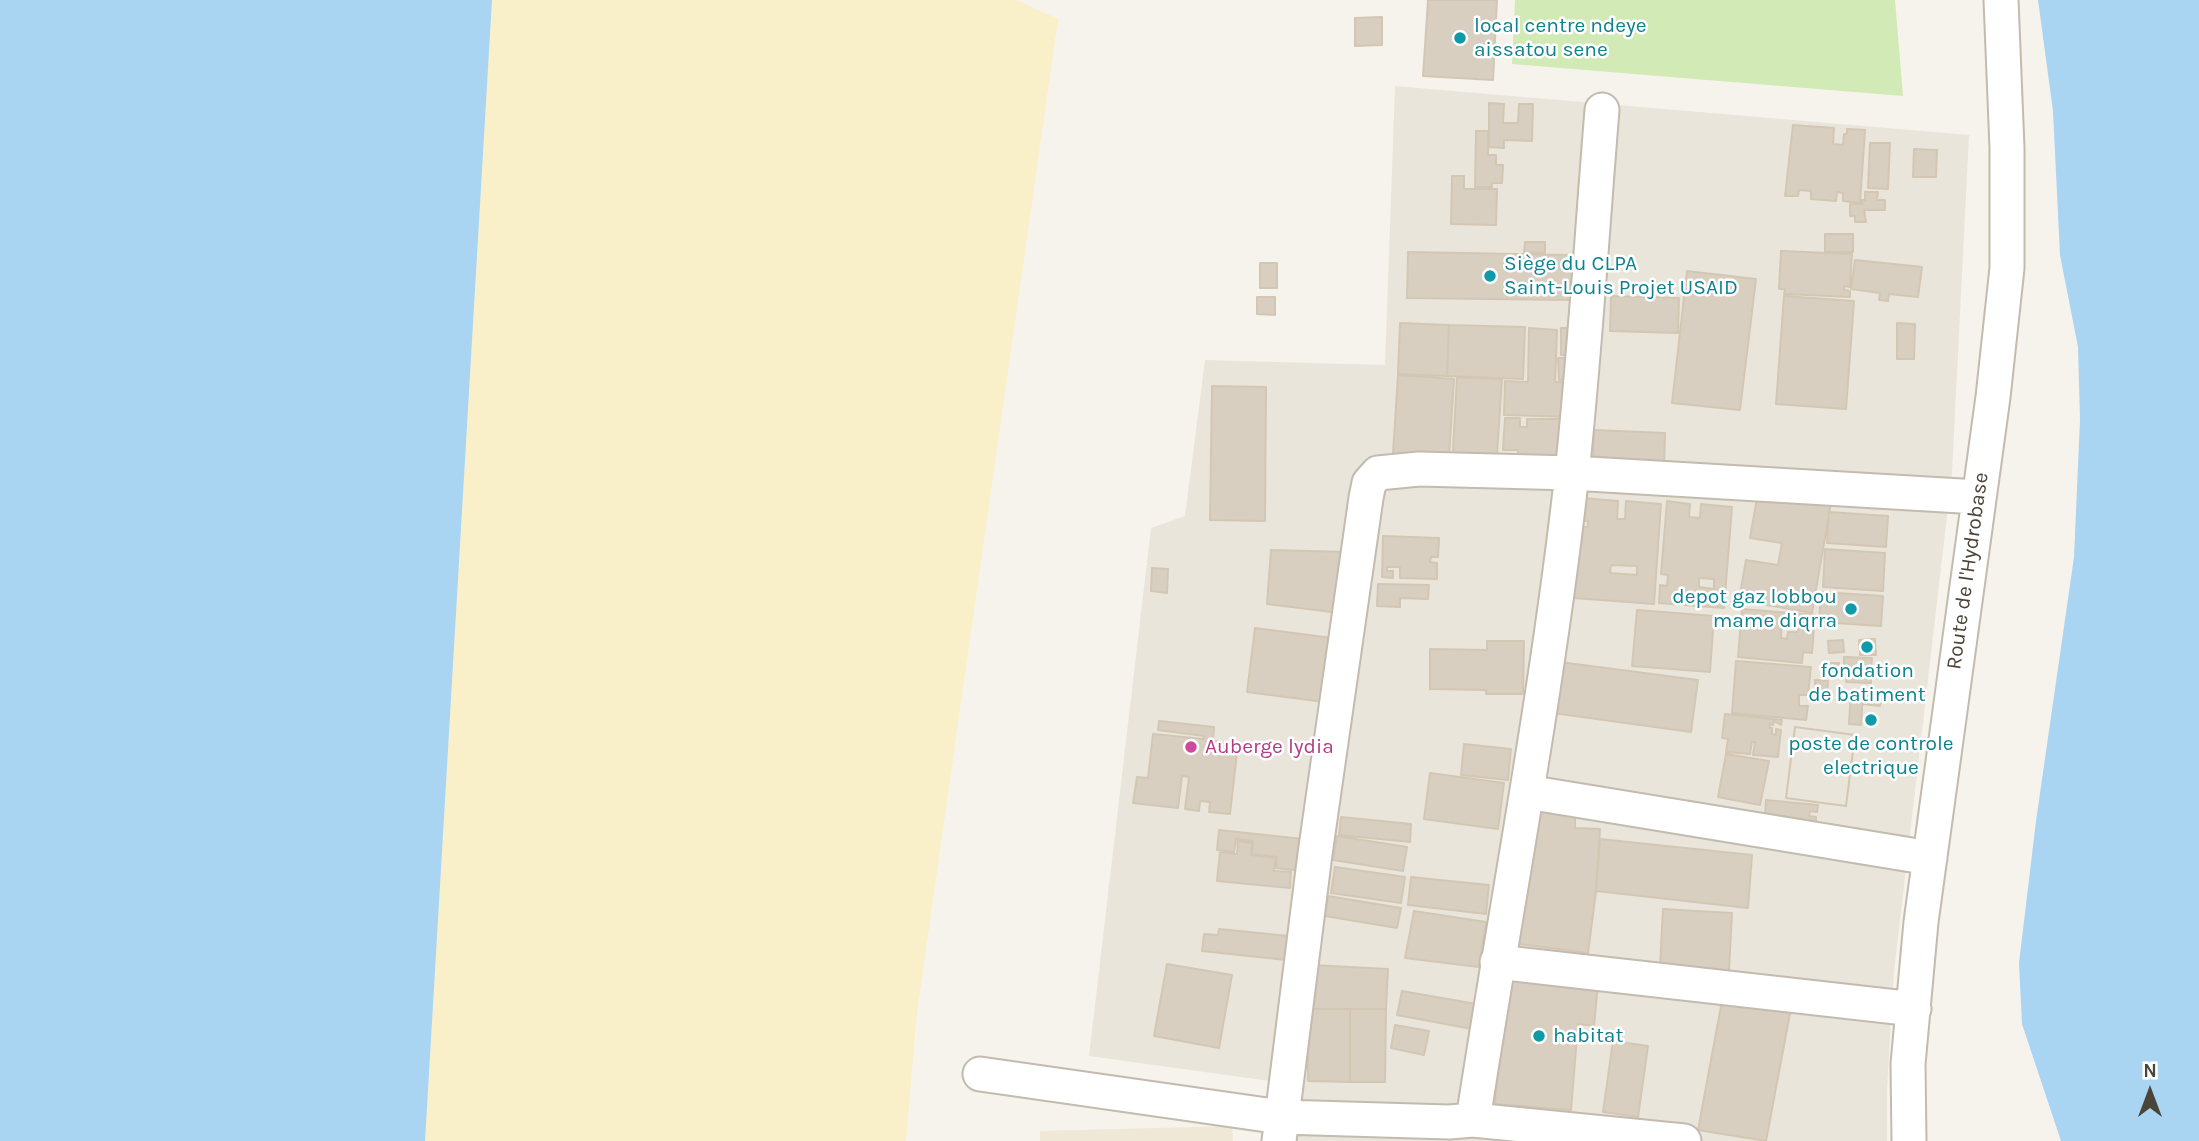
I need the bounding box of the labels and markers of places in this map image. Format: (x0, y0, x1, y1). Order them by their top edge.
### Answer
place label: local centre ndeye aissatou sene (1474, 13, 1647, 63)
marker: local centre ndeye aissatou sene (1452, 30, 1468, 46)
place label: Siège du CLPA Saint-Louis Projet USAID (1504, 251, 1738, 301)
marker: Siège du CLPA Saint-Louis Projet USAID (1482, 268, 1498, 284)
place label: depot gaz lobbou mame diqrra (1672, 584, 1837, 634)
marker: depot gaz lobbou mame diqrra (1843, 601, 1859, 617)
marker: fondation de batiment (1859, 639, 1875, 655)
place label: fondation de batiment (1808, 658, 1926, 708)
marker: poste de controle electrique (1863, 712, 1879, 728)
place label: poste de controle electrique (1788, 731, 1954, 781)
place label: Auberge lydia (1205, 734, 1334, 760)
marker: Auberge lydia (1183, 739, 1199, 755)
place label: habitat (1553, 1023, 1623, 1049)
marker: habitat (1531, 1028, 1547, 1044)

